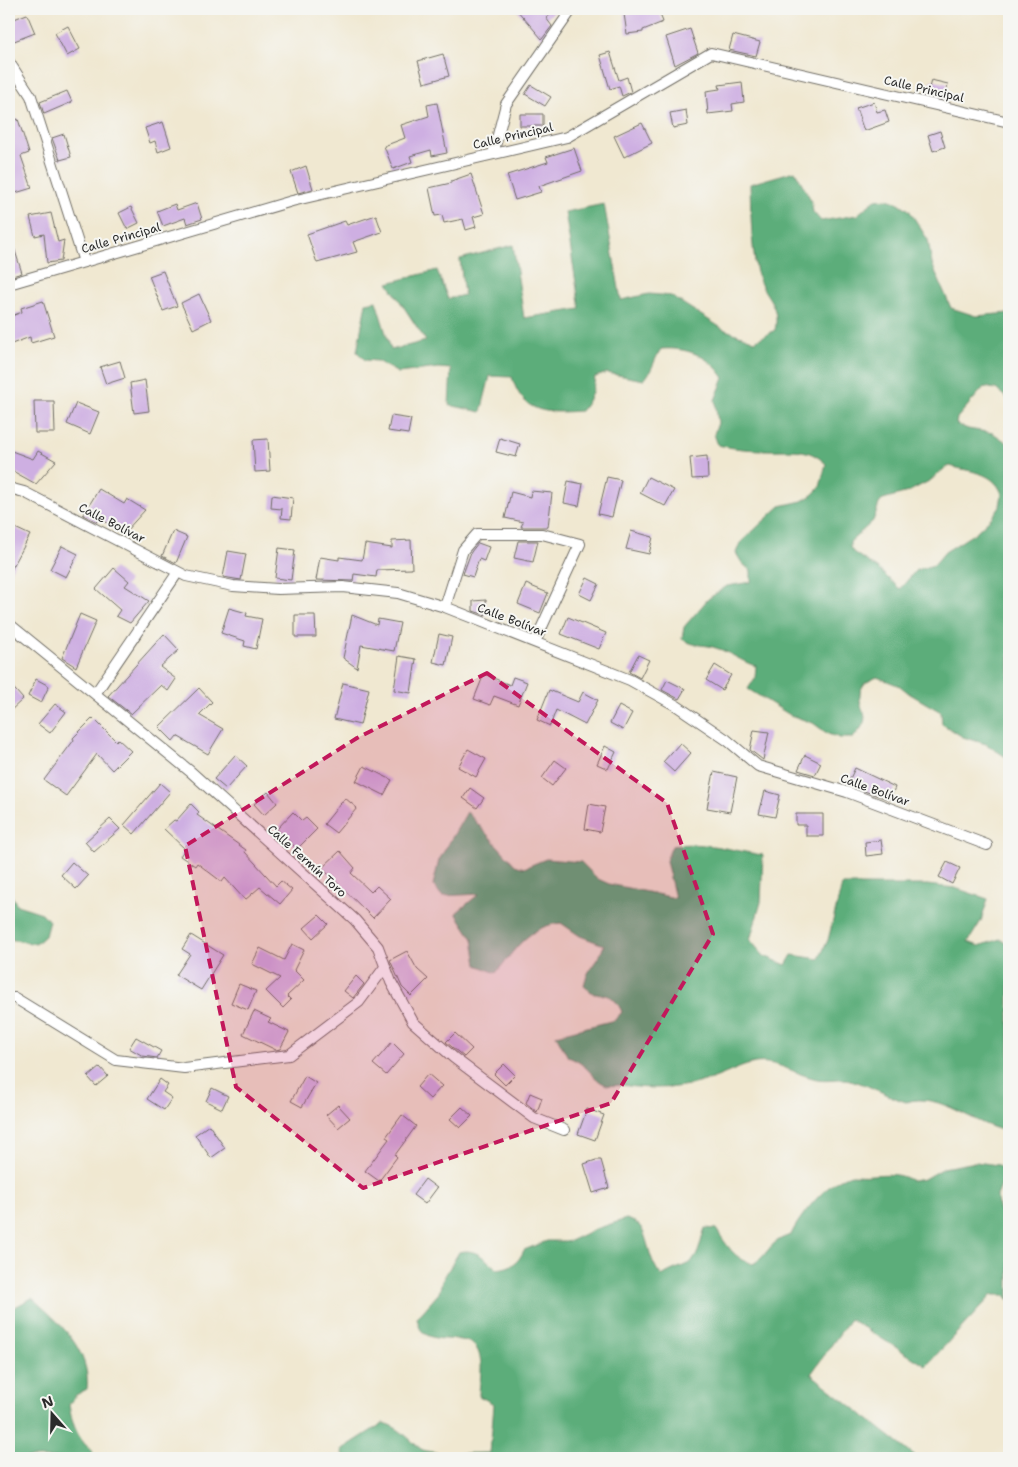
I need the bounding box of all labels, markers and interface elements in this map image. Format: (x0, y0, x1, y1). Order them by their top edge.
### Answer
street label: Calle Principal (882, 72, 966, 106)
street label: Calle Principal (471, 119, 555, 153)
street label: Calle Principal (79, 219, 163, 257)
street label: Calle Bolívar (76, 499, 148, 547)
street label: Calle Bolívar (475, 599, 549, 641)
street label: Calle Bolívar (838, 770, 912, 810)
street label: Calle Fermín Toro (264, 821, 350, 901)
north arrow (28, 1390, 78, 1440)
text: N (39, 1391, 56, 1412)

